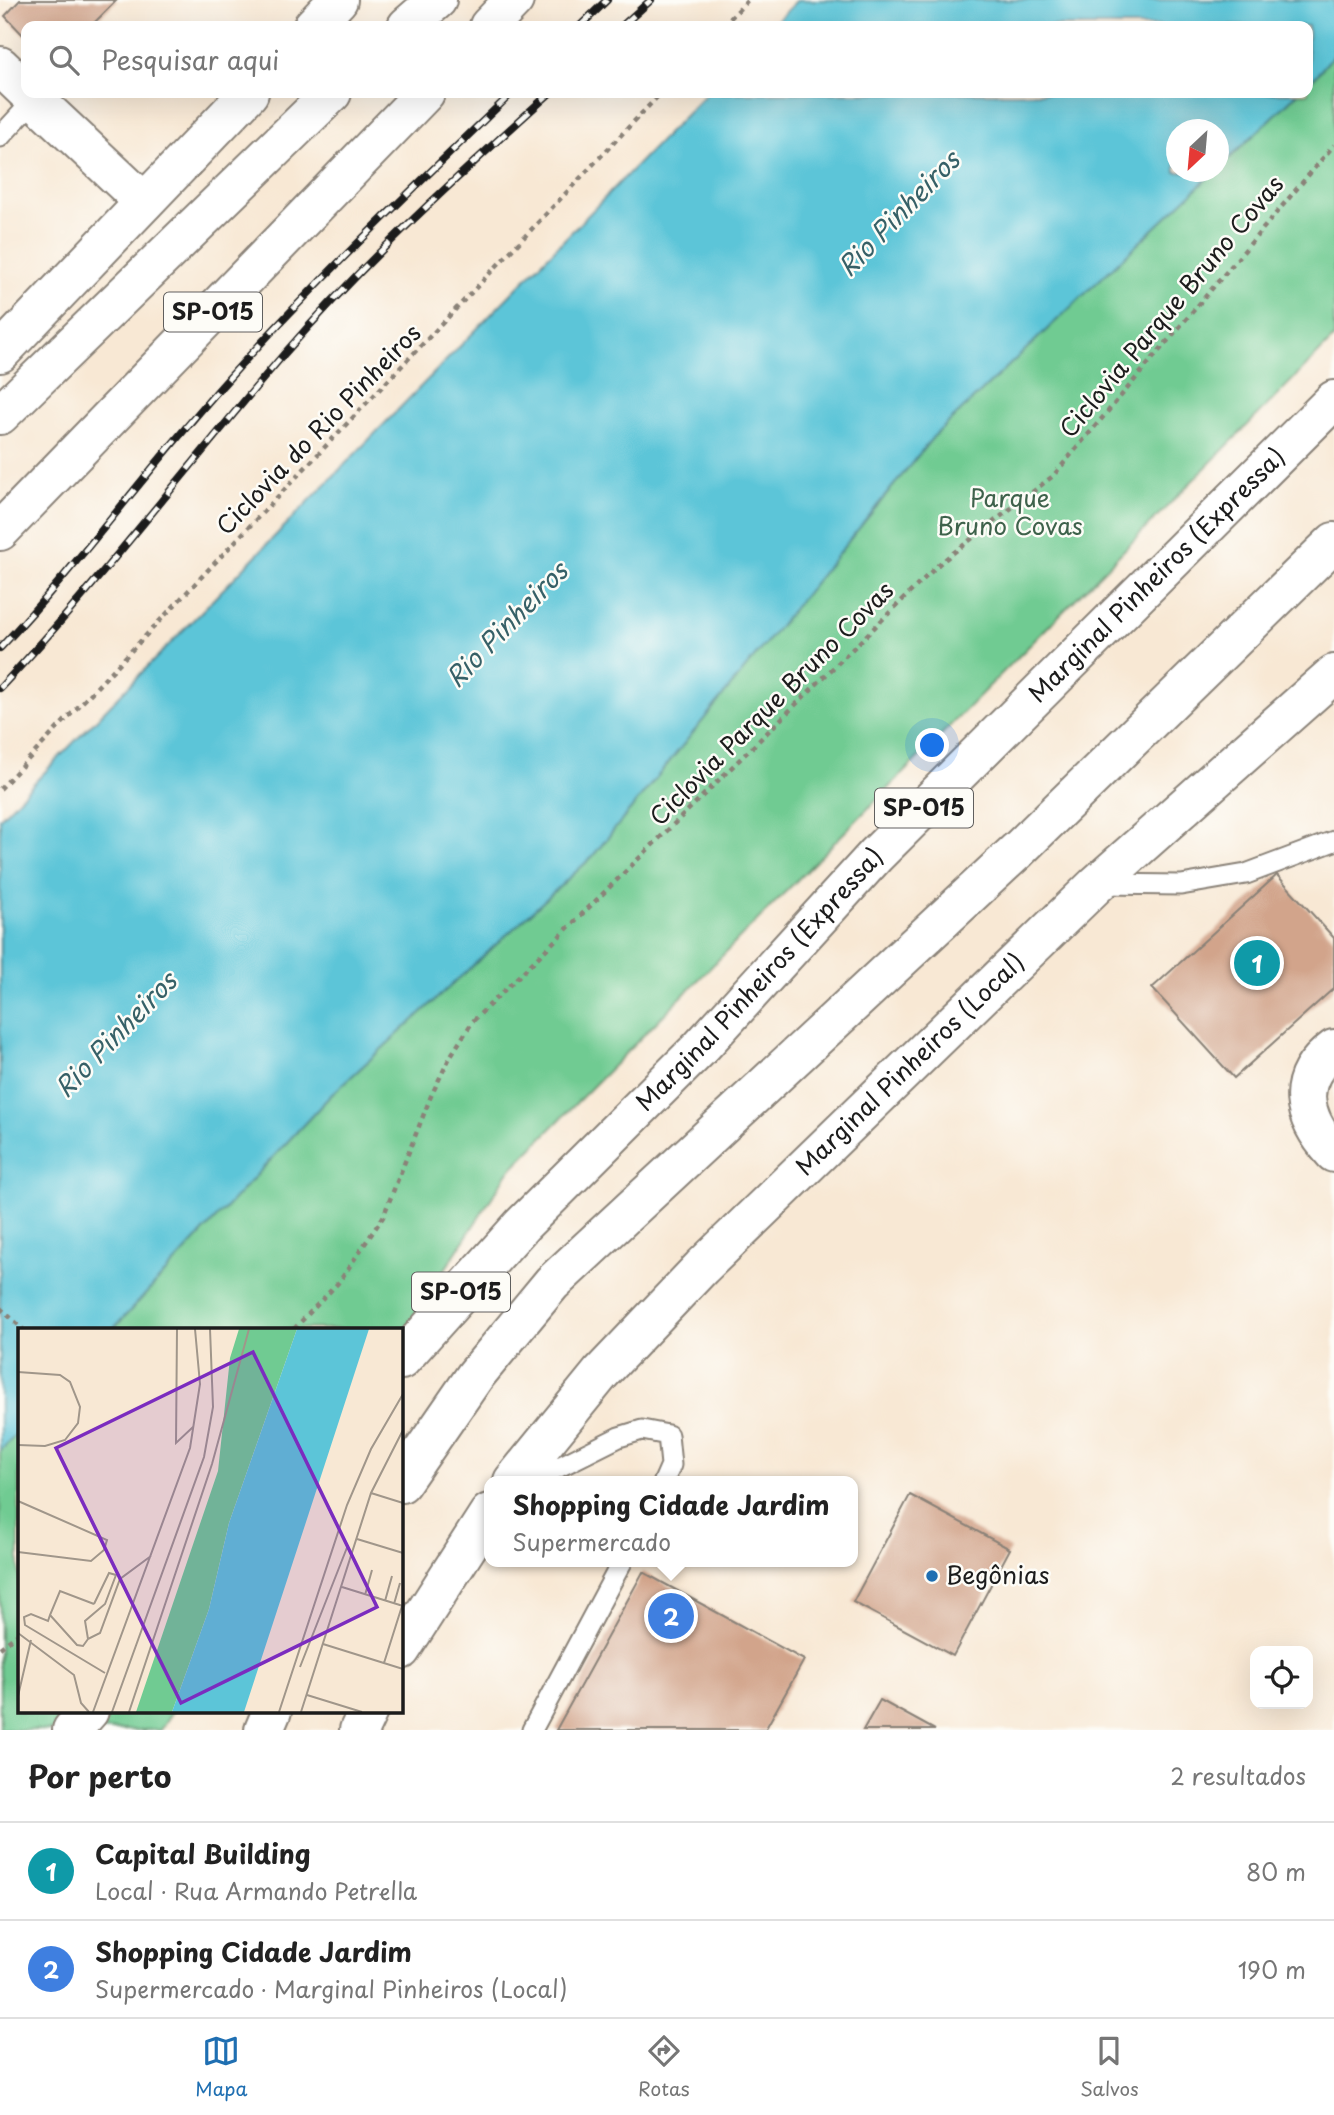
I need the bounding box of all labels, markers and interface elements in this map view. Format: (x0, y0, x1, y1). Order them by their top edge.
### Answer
search box (21, 21, 1313, 98)
text: Pesquisar aqui (101, 40, 279, 79)
icon: search (45, 41, 83, 79)
north arrow (1166, 119, 1229, 182)
water label: Rio Pinheiros (828, 140, 970, 285)
street label: Ciclovia Parque Bruno Covas (1050, 167, 1291, 445)
road number: SP-015 (164, 292, 262, 332)
street label: Ciclovia do Rio Pinheiros (207, 315, 428, 542)
street label: Marginal Pinheiros (Expressa) (1019, 438, 1292, 710)
park label: Parque Bruno Covas (937, 479, 1083, 543)
water label: Rio Pinheiros (436, 551, 578, 696)
street label: Ciclovia Parque Bruno Covas (640, 572, 901, 833)
your location (915, 728, 949, 762)
road number: SP-015 (875, 788, 973, 828)
street label: Marginal Pinheiros (Expressa) (626, 839, 890, 1118)
pin: 1 (1234, 937, 1280, 989)
street label: Marginal Pinheiros (Local) (786, 944, 1032, 1183)
water label: Rio Pinheiros (45, 961, 187, 1106)
road number: SP-015 (412, 1273, 510, 1312)
inset map (18, 1328, 402, 1713)
popup (484, 1476, 858, 1567)
text: Shopping Cidade Jardim (513, 1485, 829, 1524)
text: Supermercado (513, 1524, 671, 1559)
place label: Begônias (946, 1556, 1050, 1592)
marker: Begônias (924, 1568, 940, 1584)
pin: 2 (648, 1590, 694, 1642)
map controls (1250, 1646, 1313, 1709)
button: locate (1250, 1646, 1313, 1709)
text: Por perto (28, 1753, 171, 1798)
text: 2 resultados (1170, 1758, 1306, 1793)
text: Capital Building (95, 1834, 311, 1873)
text: 1 (46, 1854, 57, 1889)
text: 80 m (1246, 1854, 1306, 1889)
text: Local · Rua Armando Petrella (95, 1873, 417, 1908)
text: Shopping Cidade Jardim (95, 1932, 412, 1971)
text: 2 (43, 1952, 59, 1987)
text: 190 m (1238, 1952, 1306, 1987)
text: Supermercado · Marginal Pinheiros (Local) (95, 1971, 568, 2006)
tab: Mapa (195, 2032, 248, 2102)
tab: Rotas (638, 2032, 690, 2102)
tab: Salvos (1080, 2032, 1139, 2102)

